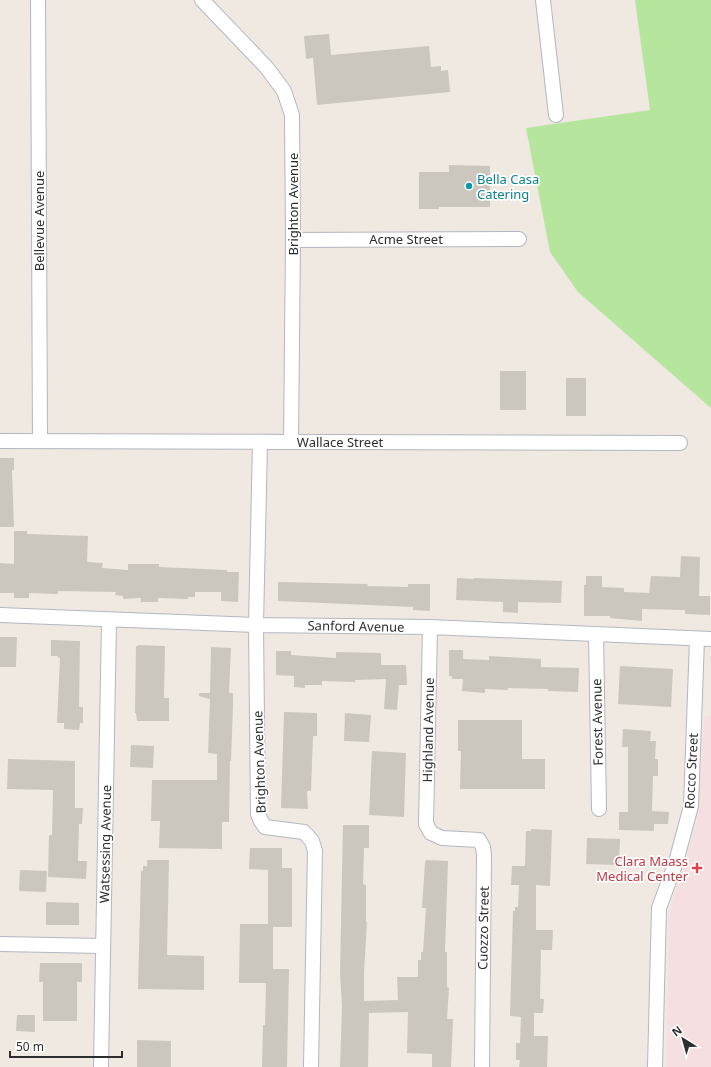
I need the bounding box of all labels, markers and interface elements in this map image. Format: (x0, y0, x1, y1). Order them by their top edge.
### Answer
street label: Brighton Avenue (284, 153, 302, 255)
place label: Bella Casa Catering (477, 170, 539, 203)
street label: Bellevue Avenue (30, 171, 48, 271)
marker: Bella Casa Catering (464, 181, 474, 191)
street label: Acme Street (369, 230, 443, 248)
street label: Wallace Street (297, 433, 383, 451)
street label: Sanford Avenue (307, 616, 405, 636)
street label: Highland Avenue (418, 677, 438, 783)
street label: Forest Avenue (587, 678, 607, 766)
street label: Brighton Avenue (248, 710, 270, 814)
street label: Rocco Street (680, 732, 702, 809)
street label: Watsessing Avenue (95, 785, 115, 903)
place label: Clara Maass Medical Center (596, 852, 689, 885)
marker: Clara Maass Medical Center (691, 862, 703, 874)
street label: Cuozzo Street (473, 886, 493, 970)
north arrow (663, 1019, 703, 1059)
text: N (669, 1022, 685, 1039)
scale bar (10, 1033, 122, 1059)
text: 50 m (16, 1038, 44, 1055)

